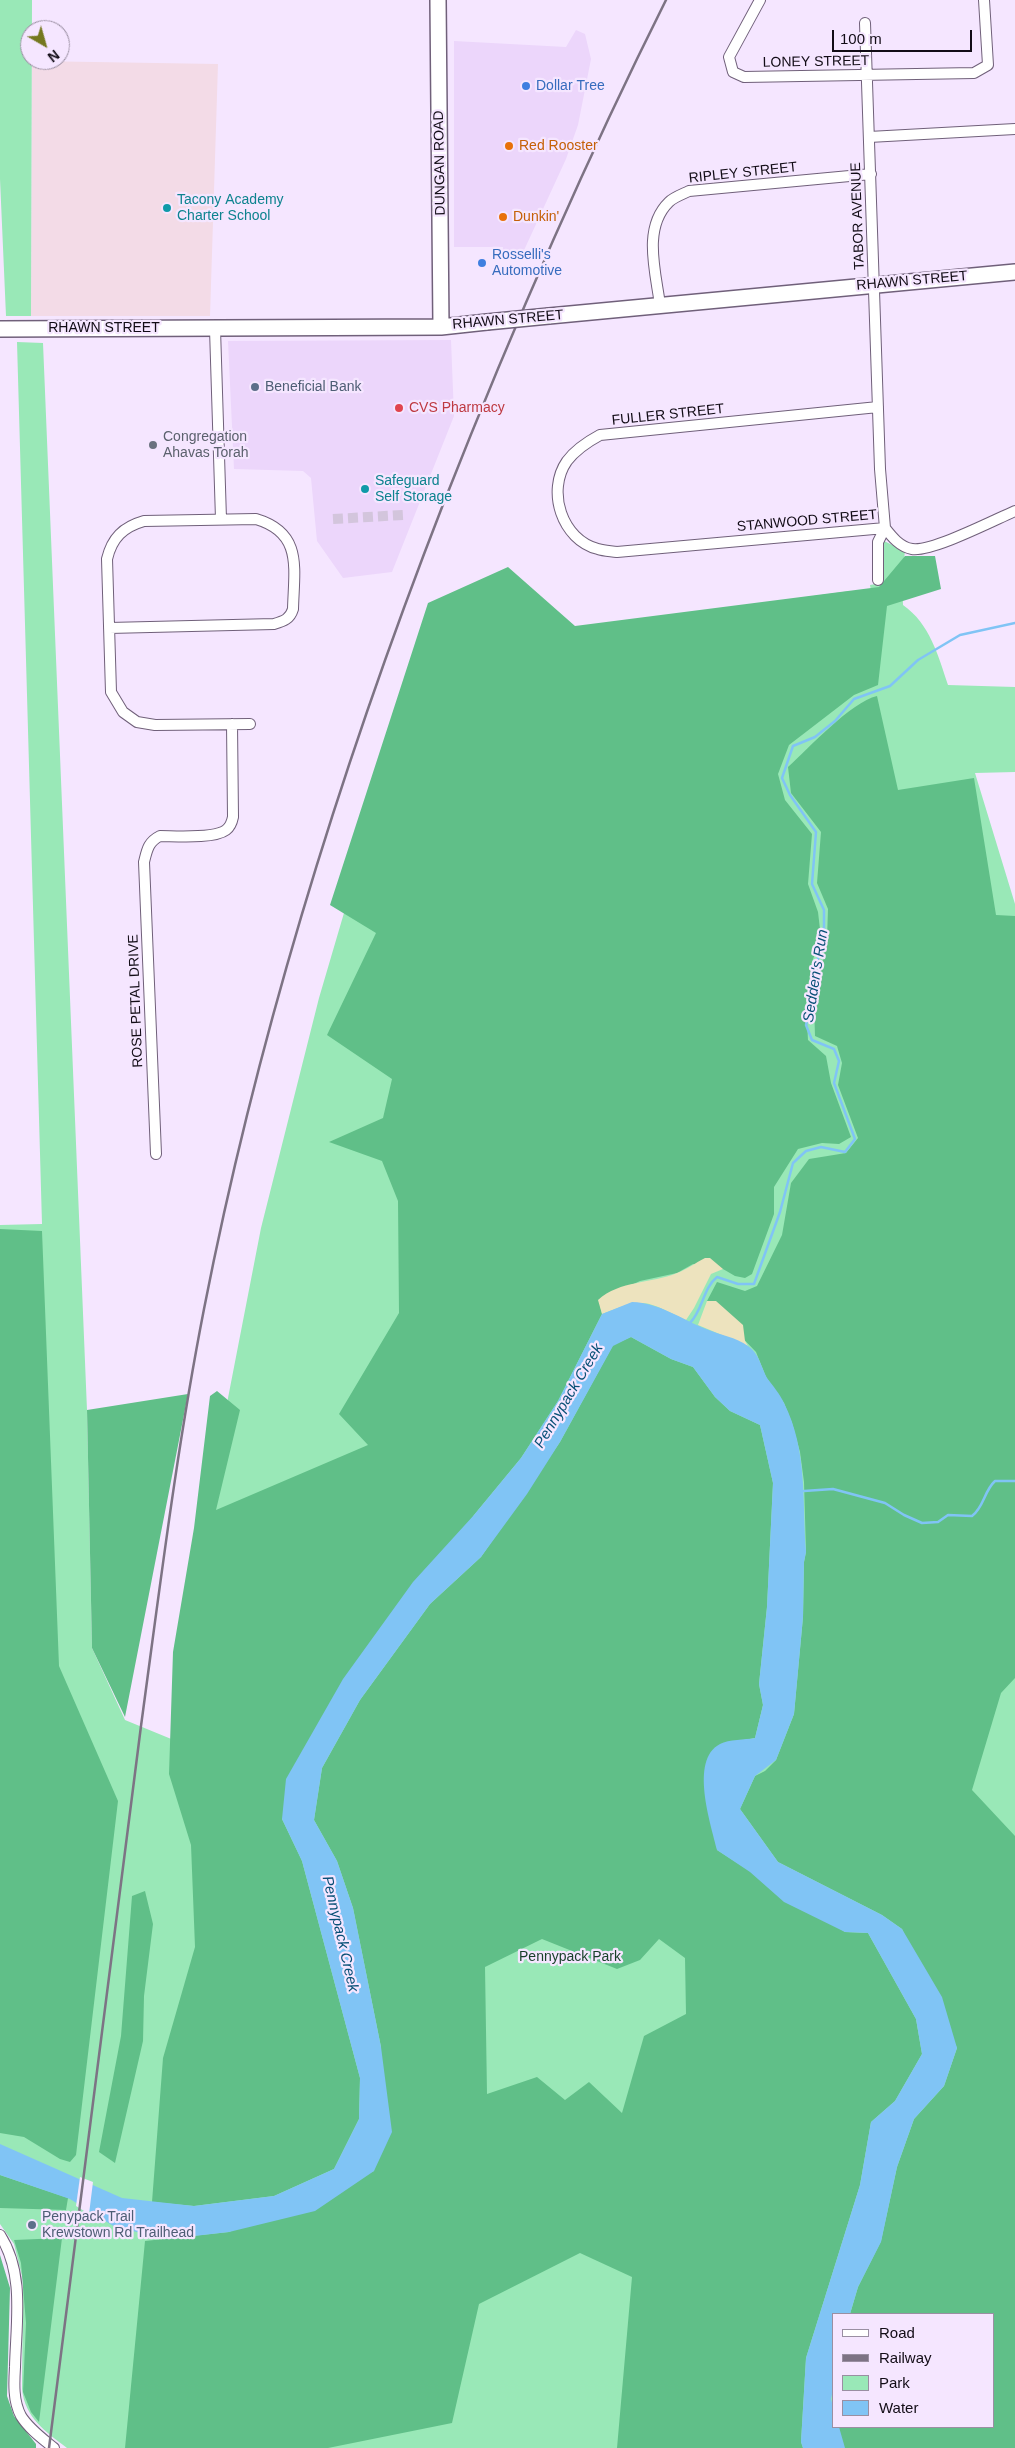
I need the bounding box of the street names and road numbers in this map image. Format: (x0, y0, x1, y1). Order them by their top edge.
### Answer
street label: LONEY STREET (763, 53, 869, 71)
street label: DUNGAN ROAD (431, 110, 449, 216)
street label: RIPLEY STREET (688, 159, 798, 187)
street label: TABOR AVENUE (848, 162, 868, 270)
street label: RHAWN STREET (856, 268, 968, 294)
street label: RHAWN STREET (452, 307, 564, 333)
street label: RHAWN STREET (48, 320, 160, 336)
street label: FULLER STREET (611, 401, 725, 429)
street label: STANWOOD STREET (736, 507, 878, 535)
street label: ROSE PETAL DRIVE (125, 934, 147, 1068)

